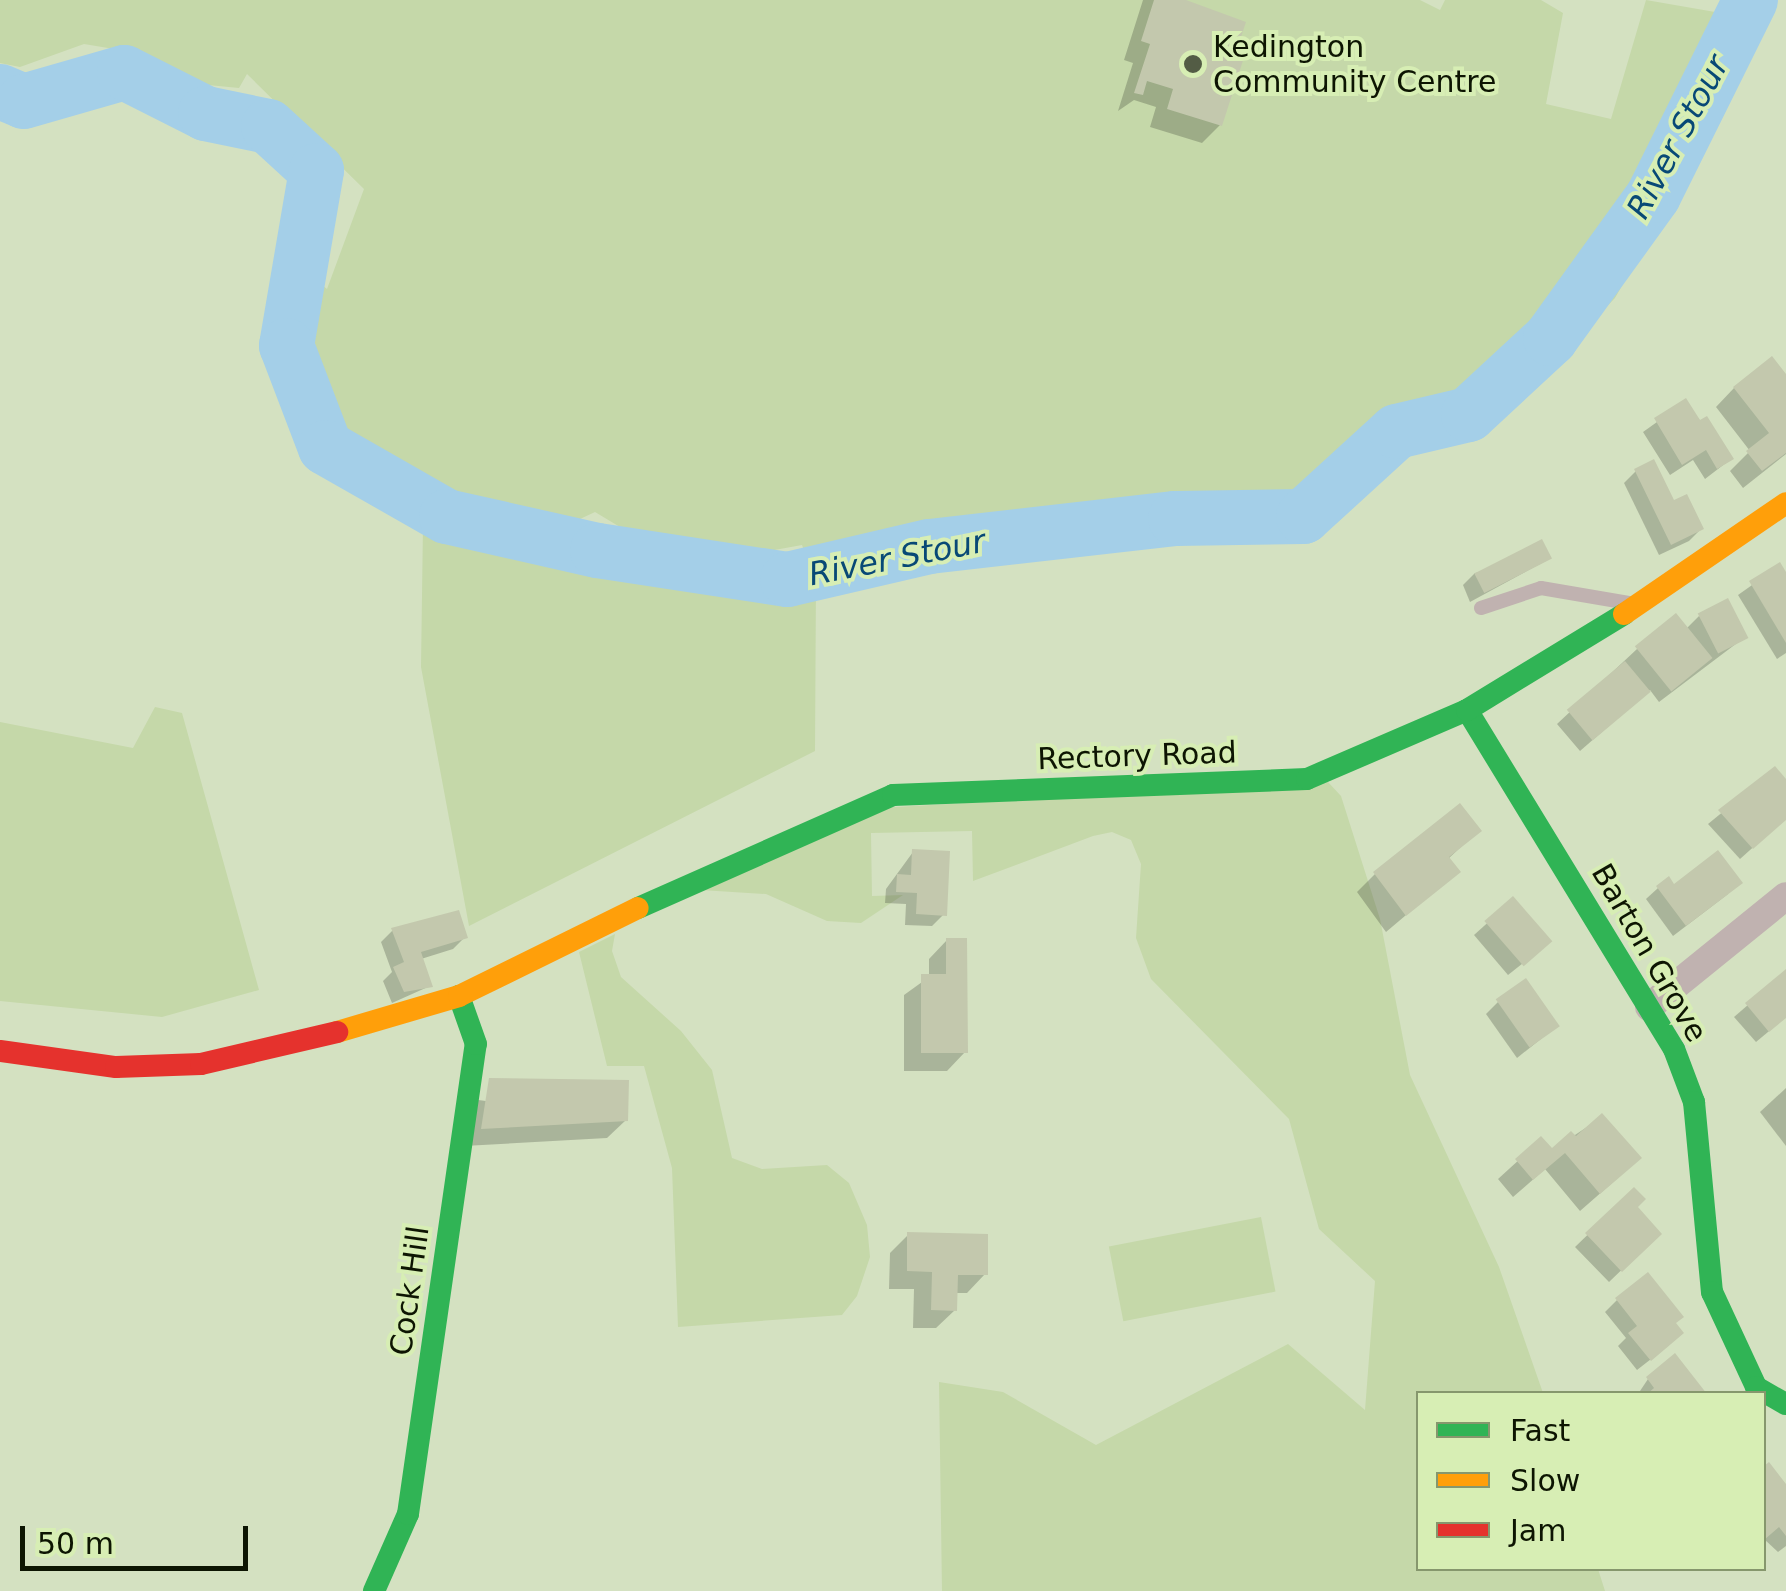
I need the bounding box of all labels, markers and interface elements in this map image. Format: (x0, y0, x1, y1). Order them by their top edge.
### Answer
place label: Kedington Community Centre (1213, 29, 1496, 100)
water label: River Stour (1619, 49, 1737, 225)
marker: Kedington Community Centre (1182, 53, 1204, 75)
water label: River Stour (806, 522, 988, 594)
street label: Rectory Road (1037, 735, 1237, 777)
street label: Barton Grove (1584, 858, 1714, 1048)
street label: Cock Hill (383, 1224, 437, 1358)
legend (1416, 1391, 1766, 1571)
text: Fast (1510, 1413, 1570, 1448)
text: Slow (1510, 1463, 1580, 1498)
scale bar (25, 1506, 252, 1568)
text: Jam (1510, 1513, 1566, 1548)
text: 50 m (37, 1526, 114, 1561)

